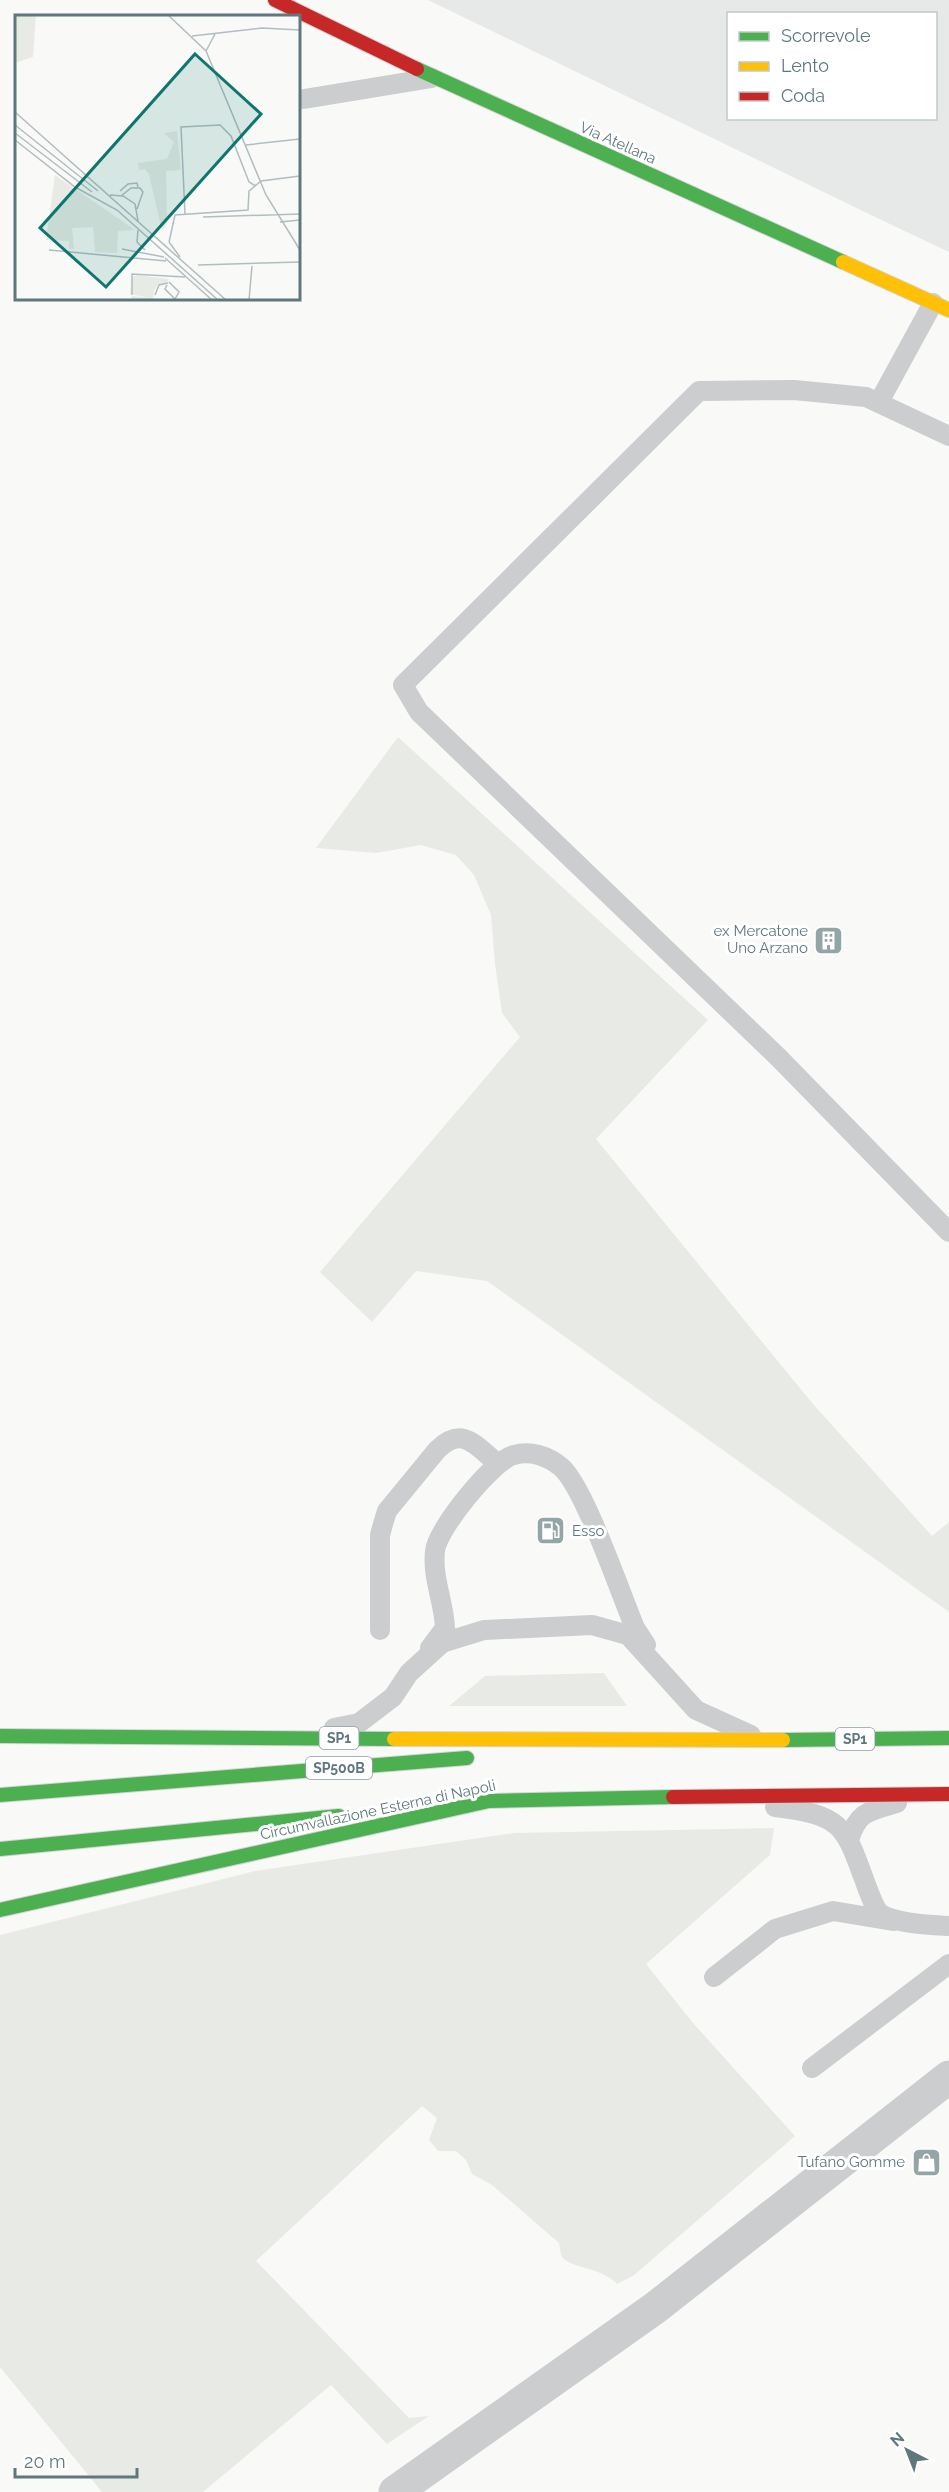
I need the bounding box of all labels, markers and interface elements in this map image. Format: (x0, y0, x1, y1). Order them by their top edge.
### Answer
legend (727, 12, 937, 120)
inset map (15, 15, 300, 300)
text: Scorrevole (781, 25, 871, 46)
text: Lento (781, 55, 829, 76)
text: Coda (781, 85, 825, 106)
street label: Via Atellana (577, 118, 659, 168)
place label: ex Mercatone Uno Arzano (714, 922, 808, 957)
building icon: ex Mercatone Uno Arzano (813, 924, 845, 956)
fuel station icon: Esso (535, 1515, 567, 1547)
place label: Esso (572, 1522, 605, 1540)
road number: SP1 (320, 1727, 358, 1749)
road number: SP1 (836, 1728, 874, 1750)
road number: SP500B (306, 1757, 372, 1779)
street label: Circumvallazione Esterna di Napoli (259, 1776, 497, 1844)
shop icon: Tufano Gomme (910, 2146, 942, 2178)
place label: Tufano Gomme (798, 2153, 905, 2171)
north arrow (877, 2420, 937, 2480)
text: N (886, 2428, 908, 2450)
scale bar (15, 2441, 136, 2479)
text: 20 m (24, 2451, 66, 2472)

